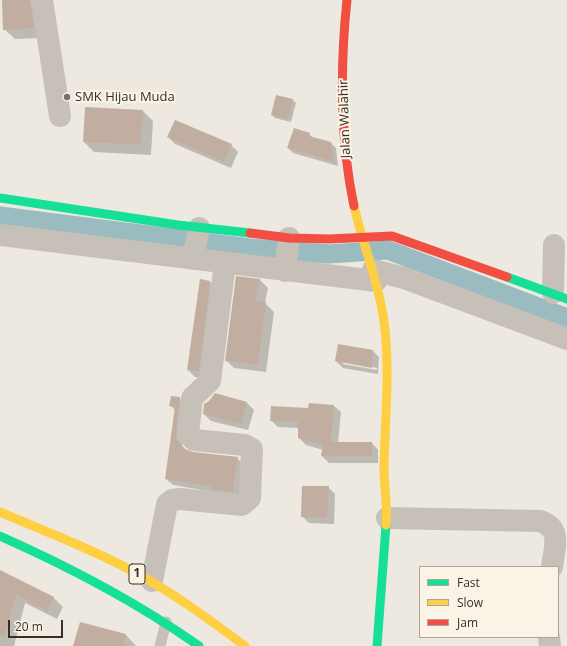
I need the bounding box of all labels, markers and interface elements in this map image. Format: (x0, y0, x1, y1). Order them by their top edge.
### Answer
street label: Jalan Walahir (336, 79, 354, 159)
place label: SMK Hijau Muda (75, 89, 175, 105)
marker: SMK Hijau Muda (62, 92, 72, 102)
road number: 1 (129, 564, 145, 584)
legend (419, 566, 559, 638)
text: Fast (457, 574, 480, 591)
text: Slow (457, 594, 483, 611)
scale bar (10, 612, 65, 638)
text: Jam (457, 614, 478, 631)
text: 20 m (15, 618, 43, 635)

